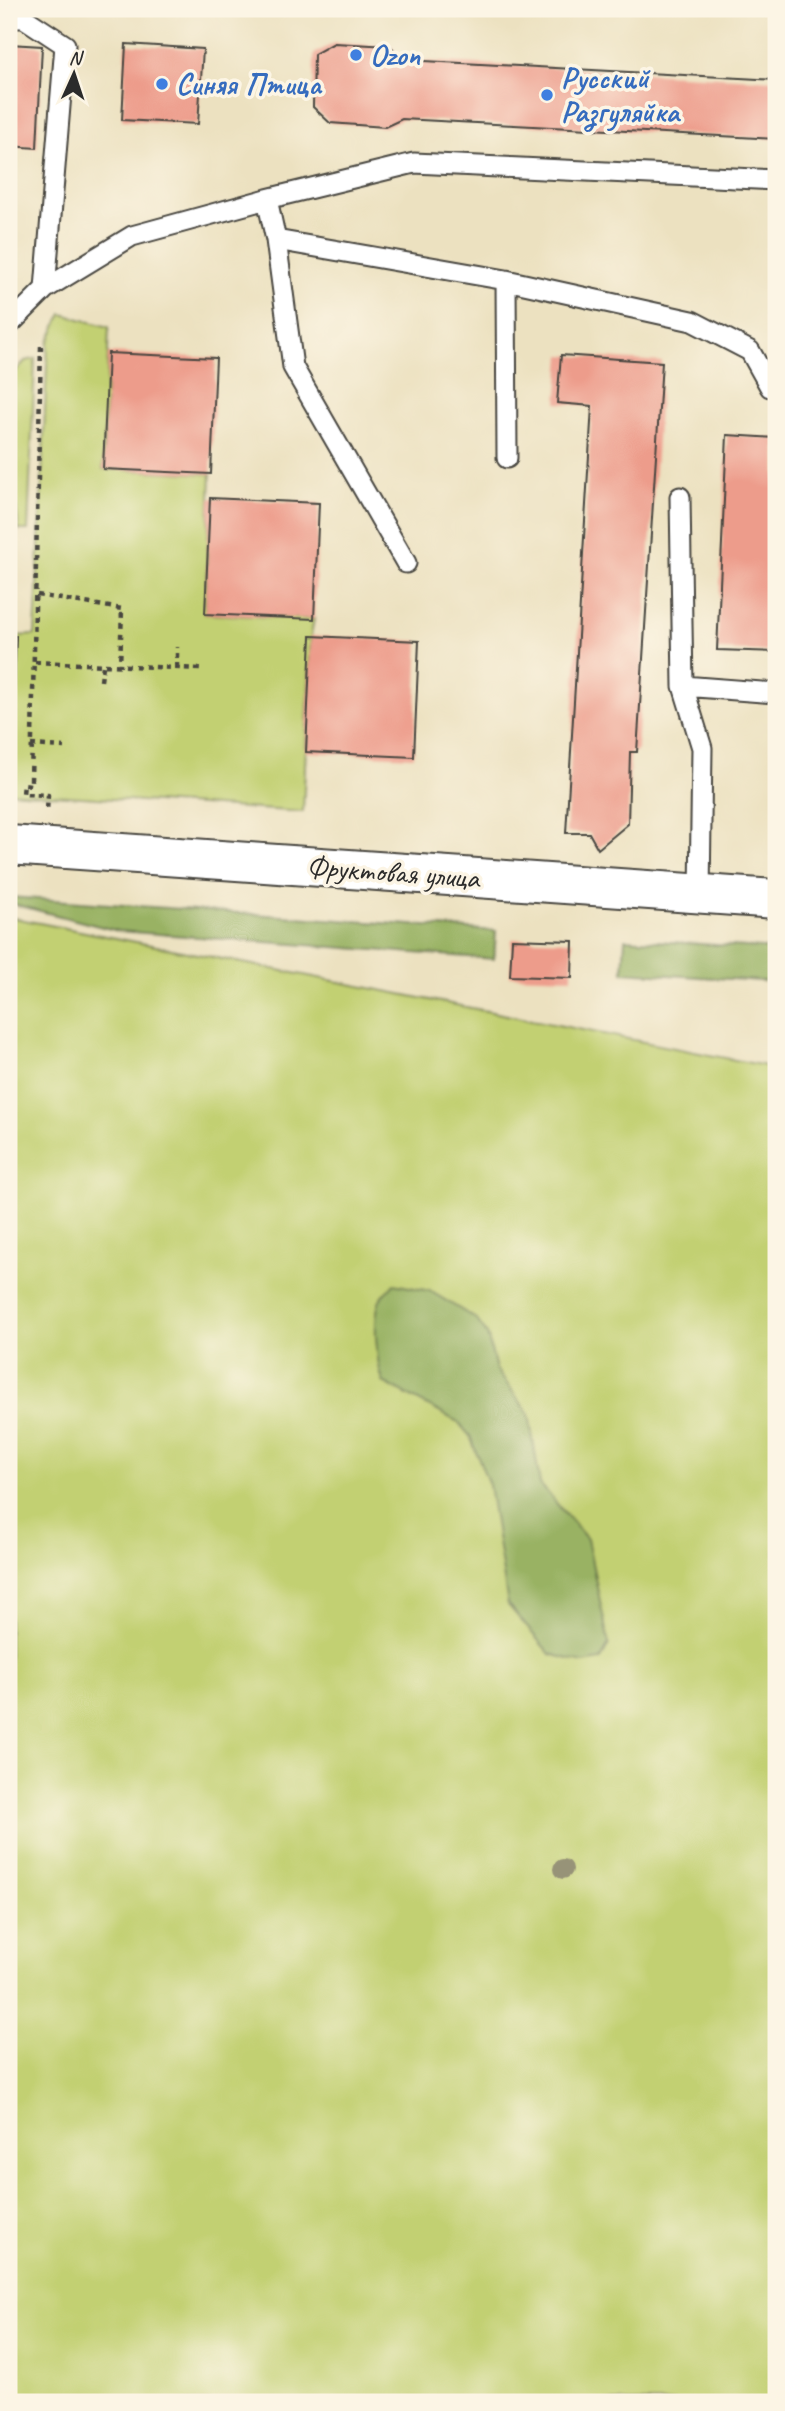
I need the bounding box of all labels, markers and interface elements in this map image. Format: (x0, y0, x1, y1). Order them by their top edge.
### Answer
place label: Ozon (370, 36, 421, 74)
north arrow (38, 38, 108, 108)
text: N (68, 46, 85, 70)
marker: Ozon (348, 47, 364, 63)
place label: Русский Разгуляйка (561, 59, 682, 132)
place label: Синяя Птица (176, 65, 323, 103)
marker: Синяя Птица (154, 76, 170, 92)
marker: Русский Разгуляйка (539, 87, 555, 103)
street label: Фруктовая улица (305, 847, 483, 897)

